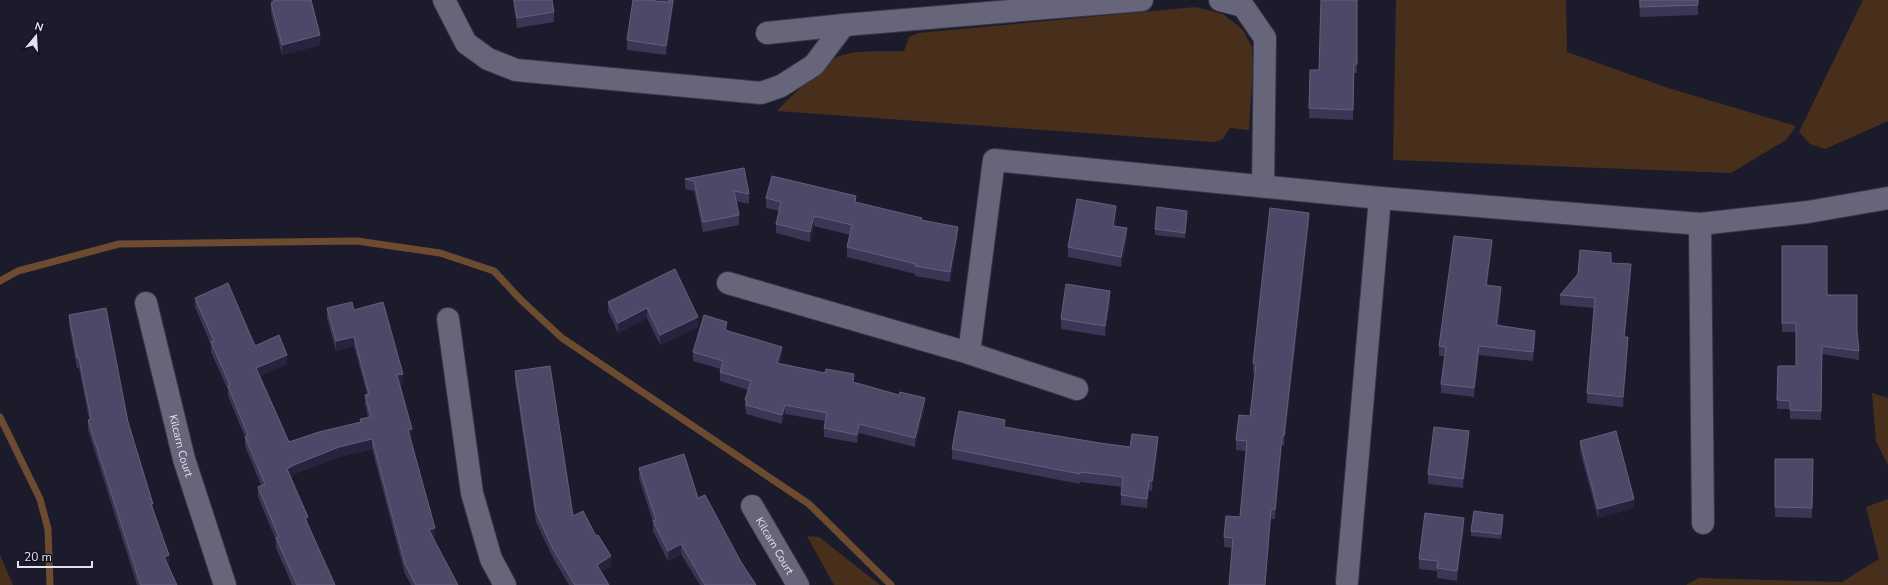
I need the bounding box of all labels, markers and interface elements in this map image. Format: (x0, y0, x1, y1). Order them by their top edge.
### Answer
north arrow (16, 16, 56, 56)
text: N (33, 19, 45, 35)
street label: Kilcarn Court (165, 413, 196, 479)
street label: Kilcarn Court (752, 515, 797, 578)
scale bar (18, 543, 92, 569)
text: 20 m (24, 549, 52, 565)

